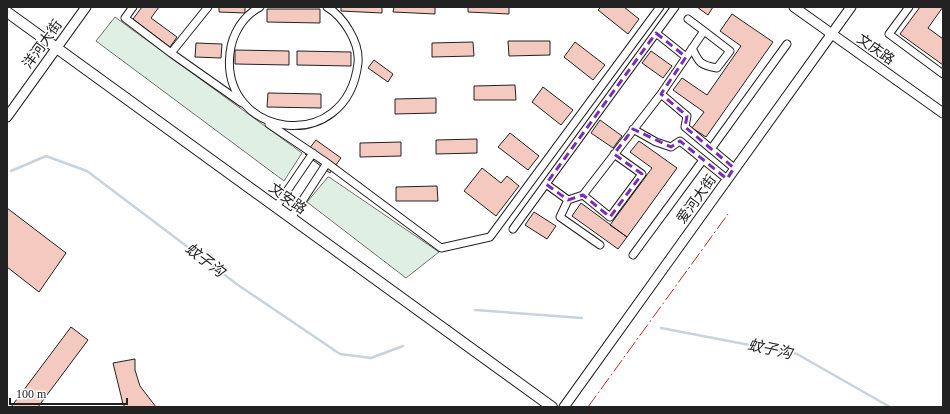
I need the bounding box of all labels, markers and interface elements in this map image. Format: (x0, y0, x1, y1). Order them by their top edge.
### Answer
street label: 洋河大街 (20, 17, 65, 71)
street label: 文庆路 (854, 31, 897, 68)
street label: 爱河大街 (674, 172, 719, 226)
street label: 文安路 (266, 180, 309, 217)
water label: 蚊子沟 (182, 240, 229, 281)
water label: 蚊子沟 (746, 336, 796, 362)
scale bar (10, 380, 127, 406)
text: 100 m (16, 387, 47, 401)

